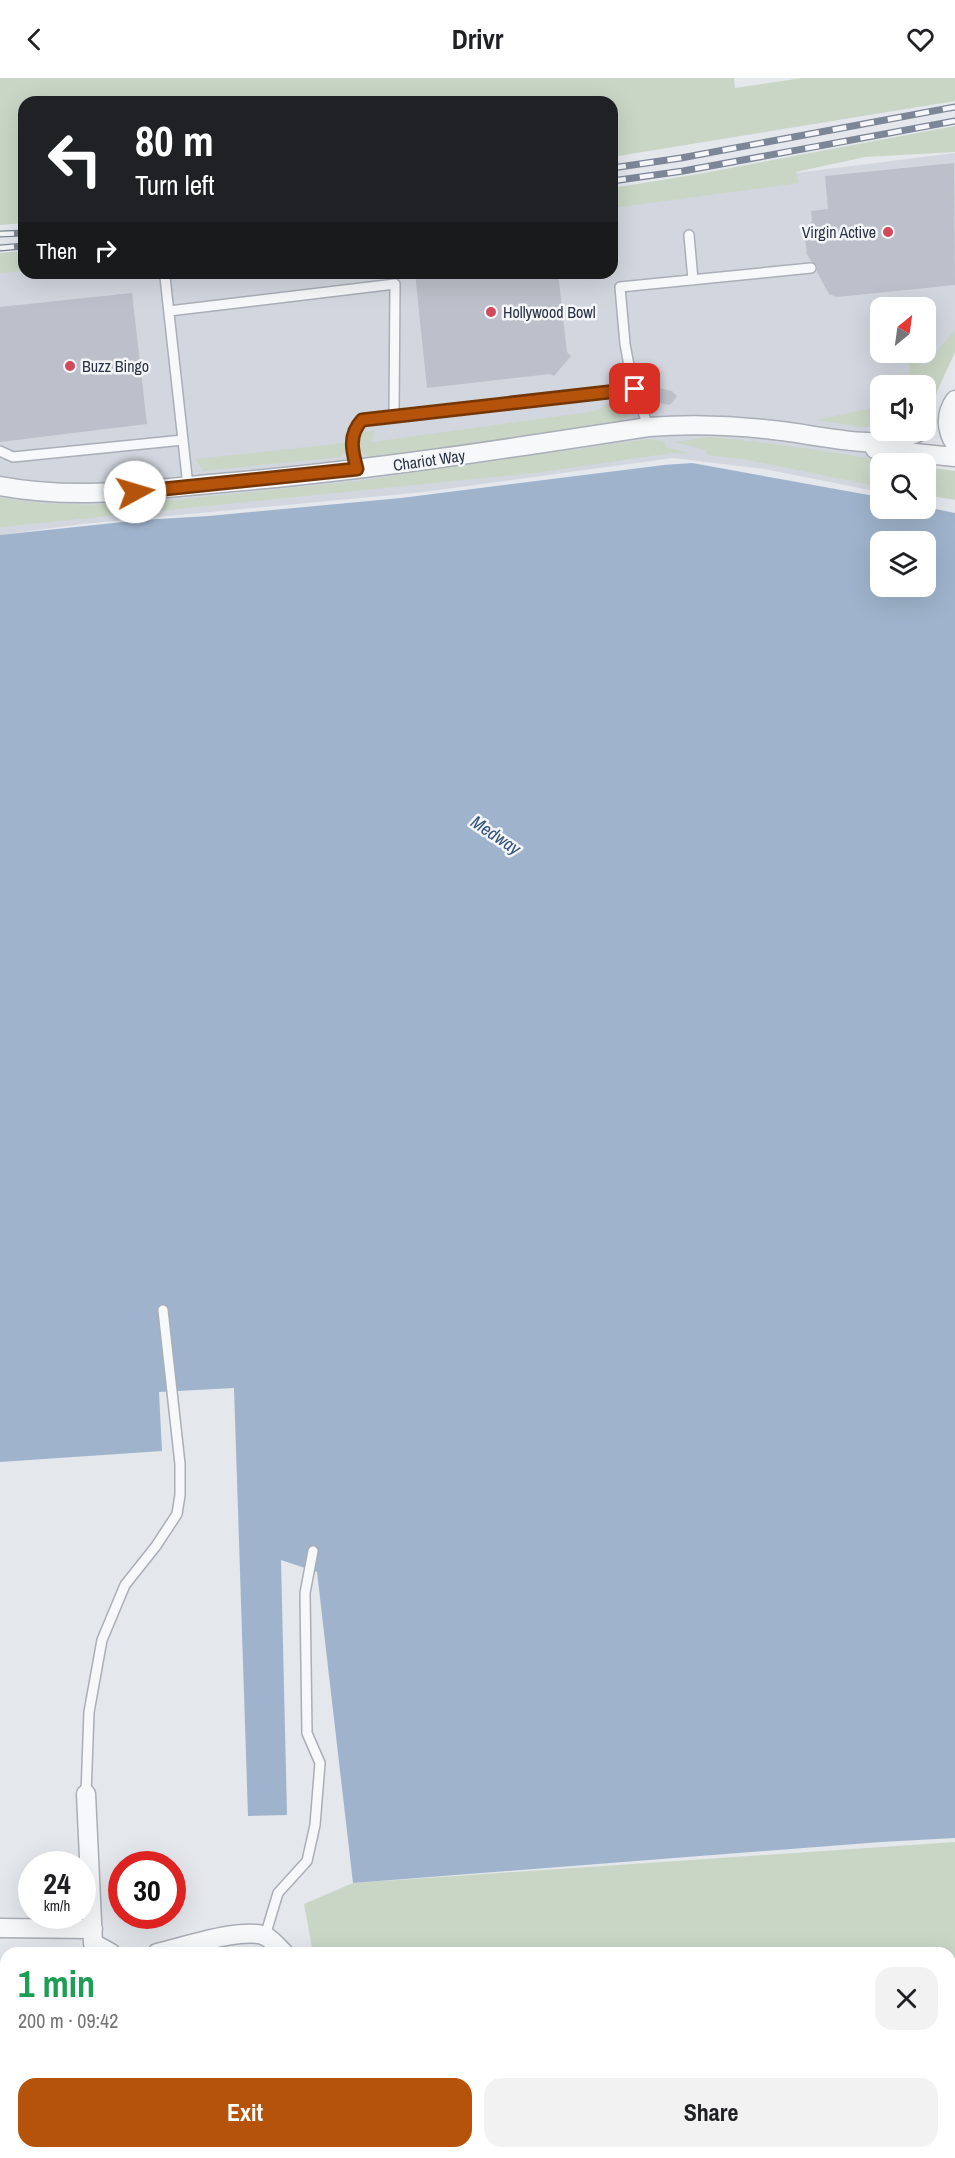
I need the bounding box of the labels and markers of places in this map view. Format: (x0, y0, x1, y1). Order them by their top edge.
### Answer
place label: Virgin Active (802, 221, 876, 243)
marker: Virgin Active (881, 225, 895, 239)
place label: Hollywood Bowl (503, 301, 596, 323)
marker: Hollywood Bowl (484, 305, 498, 319)
place label: Buzz Bingo (82, 355, 149, 377)
marker: Buzz Bingo (63, 359, 77, 373)
pin (609, 363, 660, 414)

